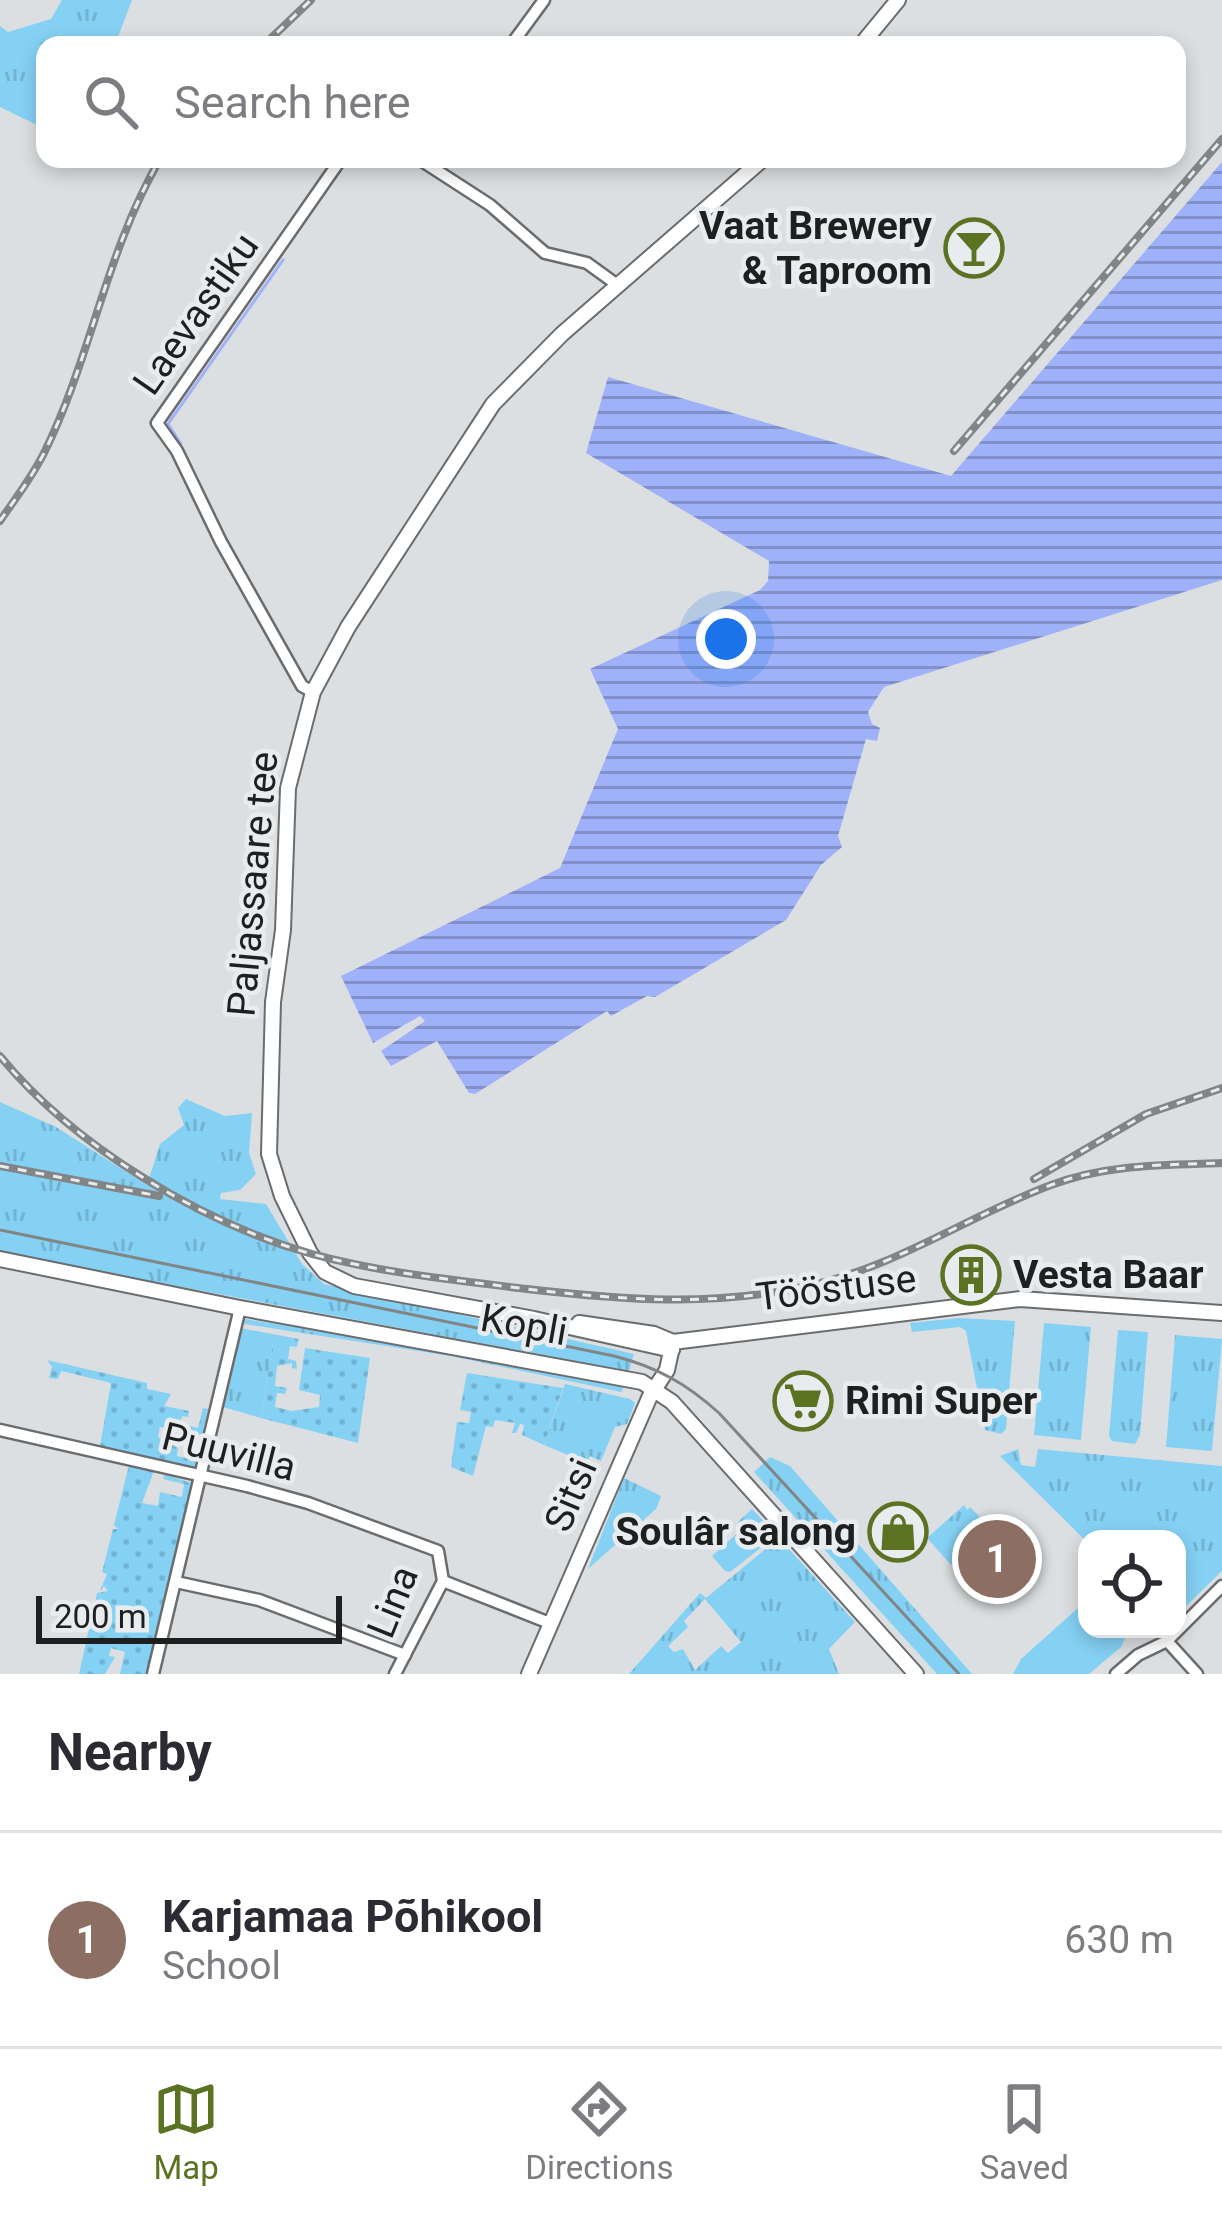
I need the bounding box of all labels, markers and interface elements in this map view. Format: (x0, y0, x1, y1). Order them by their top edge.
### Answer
search box (36, 36, 1186, 168)
icon: search (78, 69, 144, 135)
text: Search here (174, 76, 411, 129)
place label: Vaat Brewery & Taproom (699, 203, 932, 294)
bar icon: Vaat Brewery & Taproom (943, 217, 1005, 279)
street label: Laevastiku (124, 225, 268, 403)
your location (696, 609, 756, 669)
street label: Paljassaare tee (219, 750, 287, 1018)
building icon: Vesta Baar (940, 1244, 1002, 1306)
place label: Vesta Baar (1013, 1252, 1203, 1298)
street label: Tööstuse (753, 1255, 919, 1321)
street label: Kopli (477, 1295, 571, 1355)
supermarket icon: Rimi Super (772, 1370, 834, 1432)
place label: Rimi Super (845, 1378, 1037, 1424)
street label: Puuvilla (157, 1413, 301, 1491)
street label: Sitsi (535, 1451, 607, 1539)
shop icon: Soulâr salong (867, 1501, 929, 1563)
place label: Soulâr salong (616, 1509, 856, 1555)
pin: 1 (958, 1514, 1036, 1604)
map controls (1078, 1530, 1186, 1638)
button: locate (1078, 1530, 1186, 1638)
street label: Lina (358, 1559, 428, 1645)
scale bar (36, 1590, 342, 1643)
text: 200 m (54, 1597, 147, 1636)
text: Nearby (48, 1723, 212, 1782)
text: Karjamaa Põhikool (162, 1890, 543, 1943)
text: 1 (76, 1917, 98, 1963)
text: 630 m (1064, 1917, 1174, 1963)
text: School (162, 1943, 281, 1989)
tab: Map (153, 2076, 219, 2187)
tab: Directions (525, 2076, 674, 2187)
tab: Saved (980, 2076, 1069, 2187)

